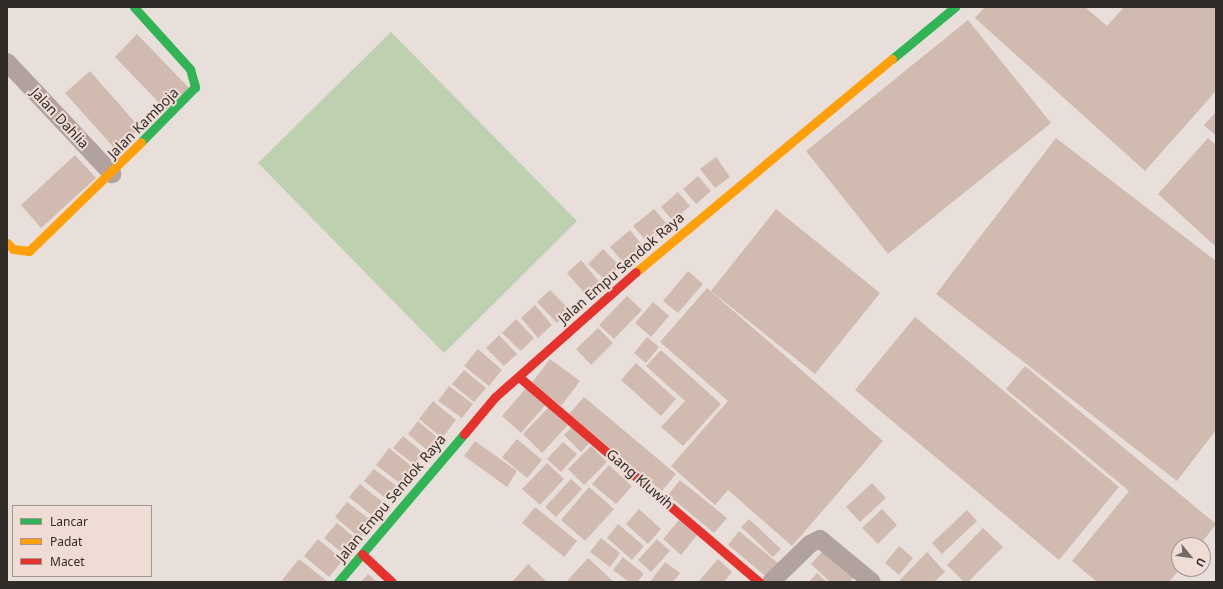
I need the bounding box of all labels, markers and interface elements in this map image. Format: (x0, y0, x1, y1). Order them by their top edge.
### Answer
street label: Jalan Dahlia (28, 84, 92, 152)
street label: Jalan Kamboja (104, 84, 182, 162)
street label: Jalan Empu Sendok Raya (555, 209, 687, 327)
street label: Jalan Empu Sendok Raya (333, 431, 449, 565)
street label: Gang Kluwih (603, 445, 677, 513)
legend (12, 505, 152, 577)
text: Lancar (50, 513, 88, 530)
text: Padat (50, 533, 82, 550)
north arrow (1171, 537, 1211, 577)
text: Macet (50, 553, 84, 570)
text: U (1192, 555, 1210, 570)

